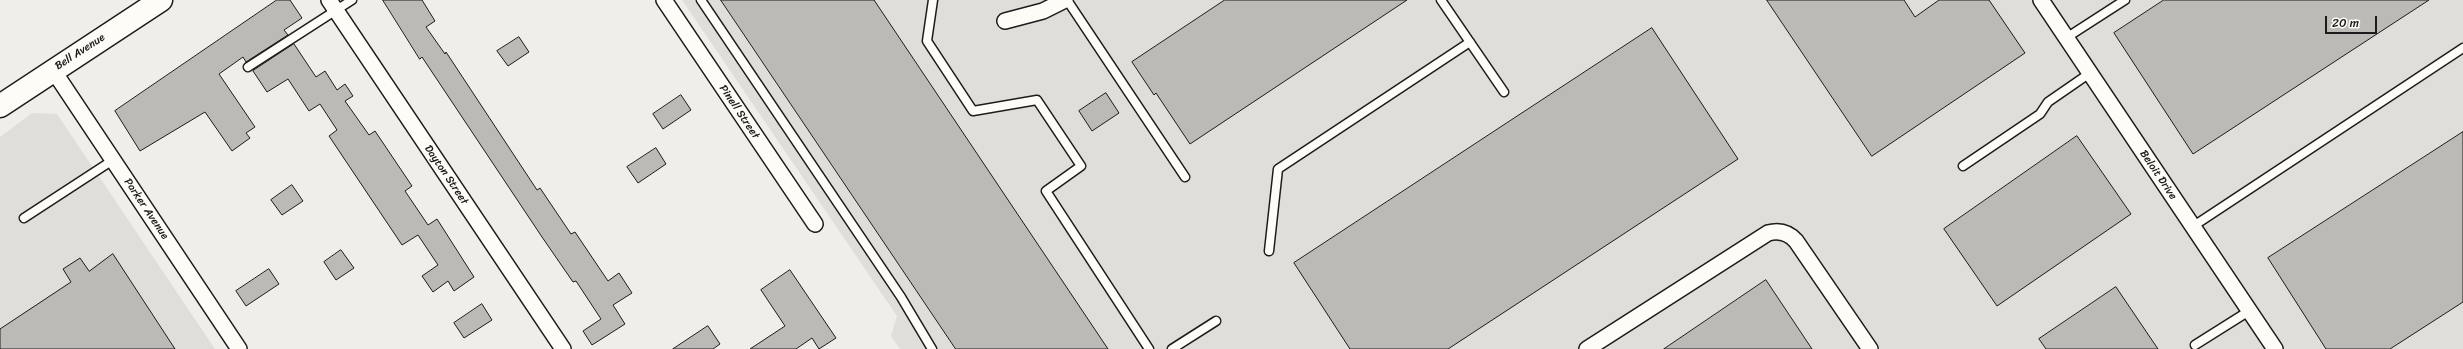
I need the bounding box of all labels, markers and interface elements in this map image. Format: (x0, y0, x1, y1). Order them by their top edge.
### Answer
scale bar (2327, 8, 2379, 34)
text: 20 m (2332, 12, 2359, 34)
street label: Bell Avenue (53, 31, 107, 73)
street label: Pinell Street (716, 82, 762, 142)
street label: Dayton Street (421, 143, 471, 207)
street label: Beloit Drive (2137, 148, 2179, 202)
street label: Parker Avenue (121, 176, 171, 242)

